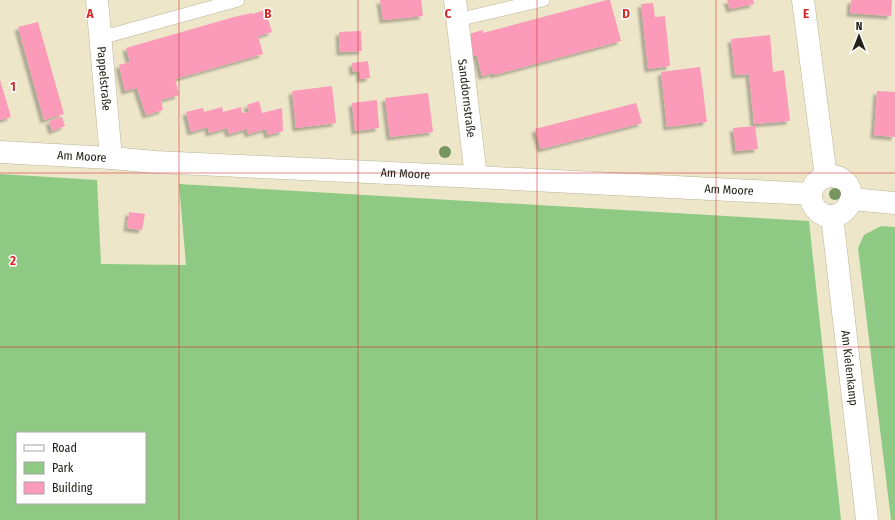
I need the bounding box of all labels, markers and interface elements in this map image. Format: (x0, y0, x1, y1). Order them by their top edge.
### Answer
text: A (85, 6, 94, 21)
text: B (264, 6, 272, 21)
text: C (445, 6, 452, 21)
text: D (622, 6, 630, 21)
text: E (803, 6, 809, 21)
north arrow (839, 16, 879, 56)
text: N (856, 20, 862, 33)
street label: Pappelstraße (94, 46, 114, 112)
street label: Sanddornstraße (455, 58, 478, 138)
text: 1 (10, 79, 16, 94)
street label: Am Moore (57, 148, 107, 165)
street label: Am Moore (380, 166, 430, 182)
street label: Am Moore (704, 182, 754, 198)
text: 2 (9, 253, 16, 268)
street label: Am Kielenkamp (838, 329, 861, 407)
legend (16, 432, 146, 504)
text: Road (52, 441, 77, 455)
text: Park (52, 461, 74, 475)
text: Building (52, 481, 93, 495)

